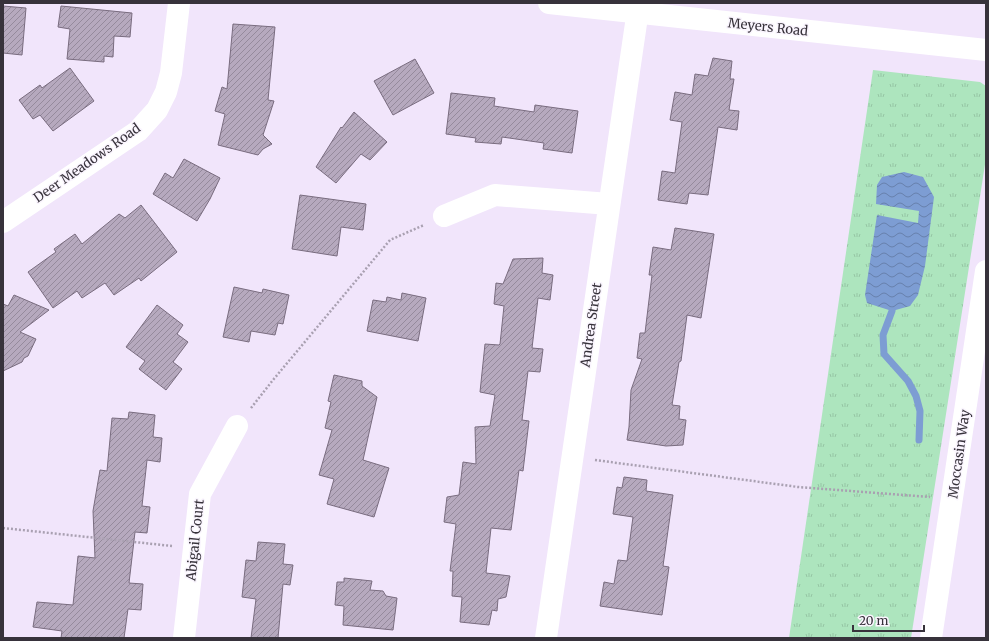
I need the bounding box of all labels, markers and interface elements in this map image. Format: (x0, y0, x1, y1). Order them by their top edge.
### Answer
street label: Meyers Road (727, 14, 809, 40)
street label: Deer Meadows Road (30, 120, 144, 206)
street label: Andrea Street (577, 282, 605, 369)
street label: Moccasin Way (944, 408, 974, 500)
street label: Abigail Court (182, 498, 208, 583)
scale bar (853, 607, 924, 633)
text: 20 m (859, 613, 888, 628)

